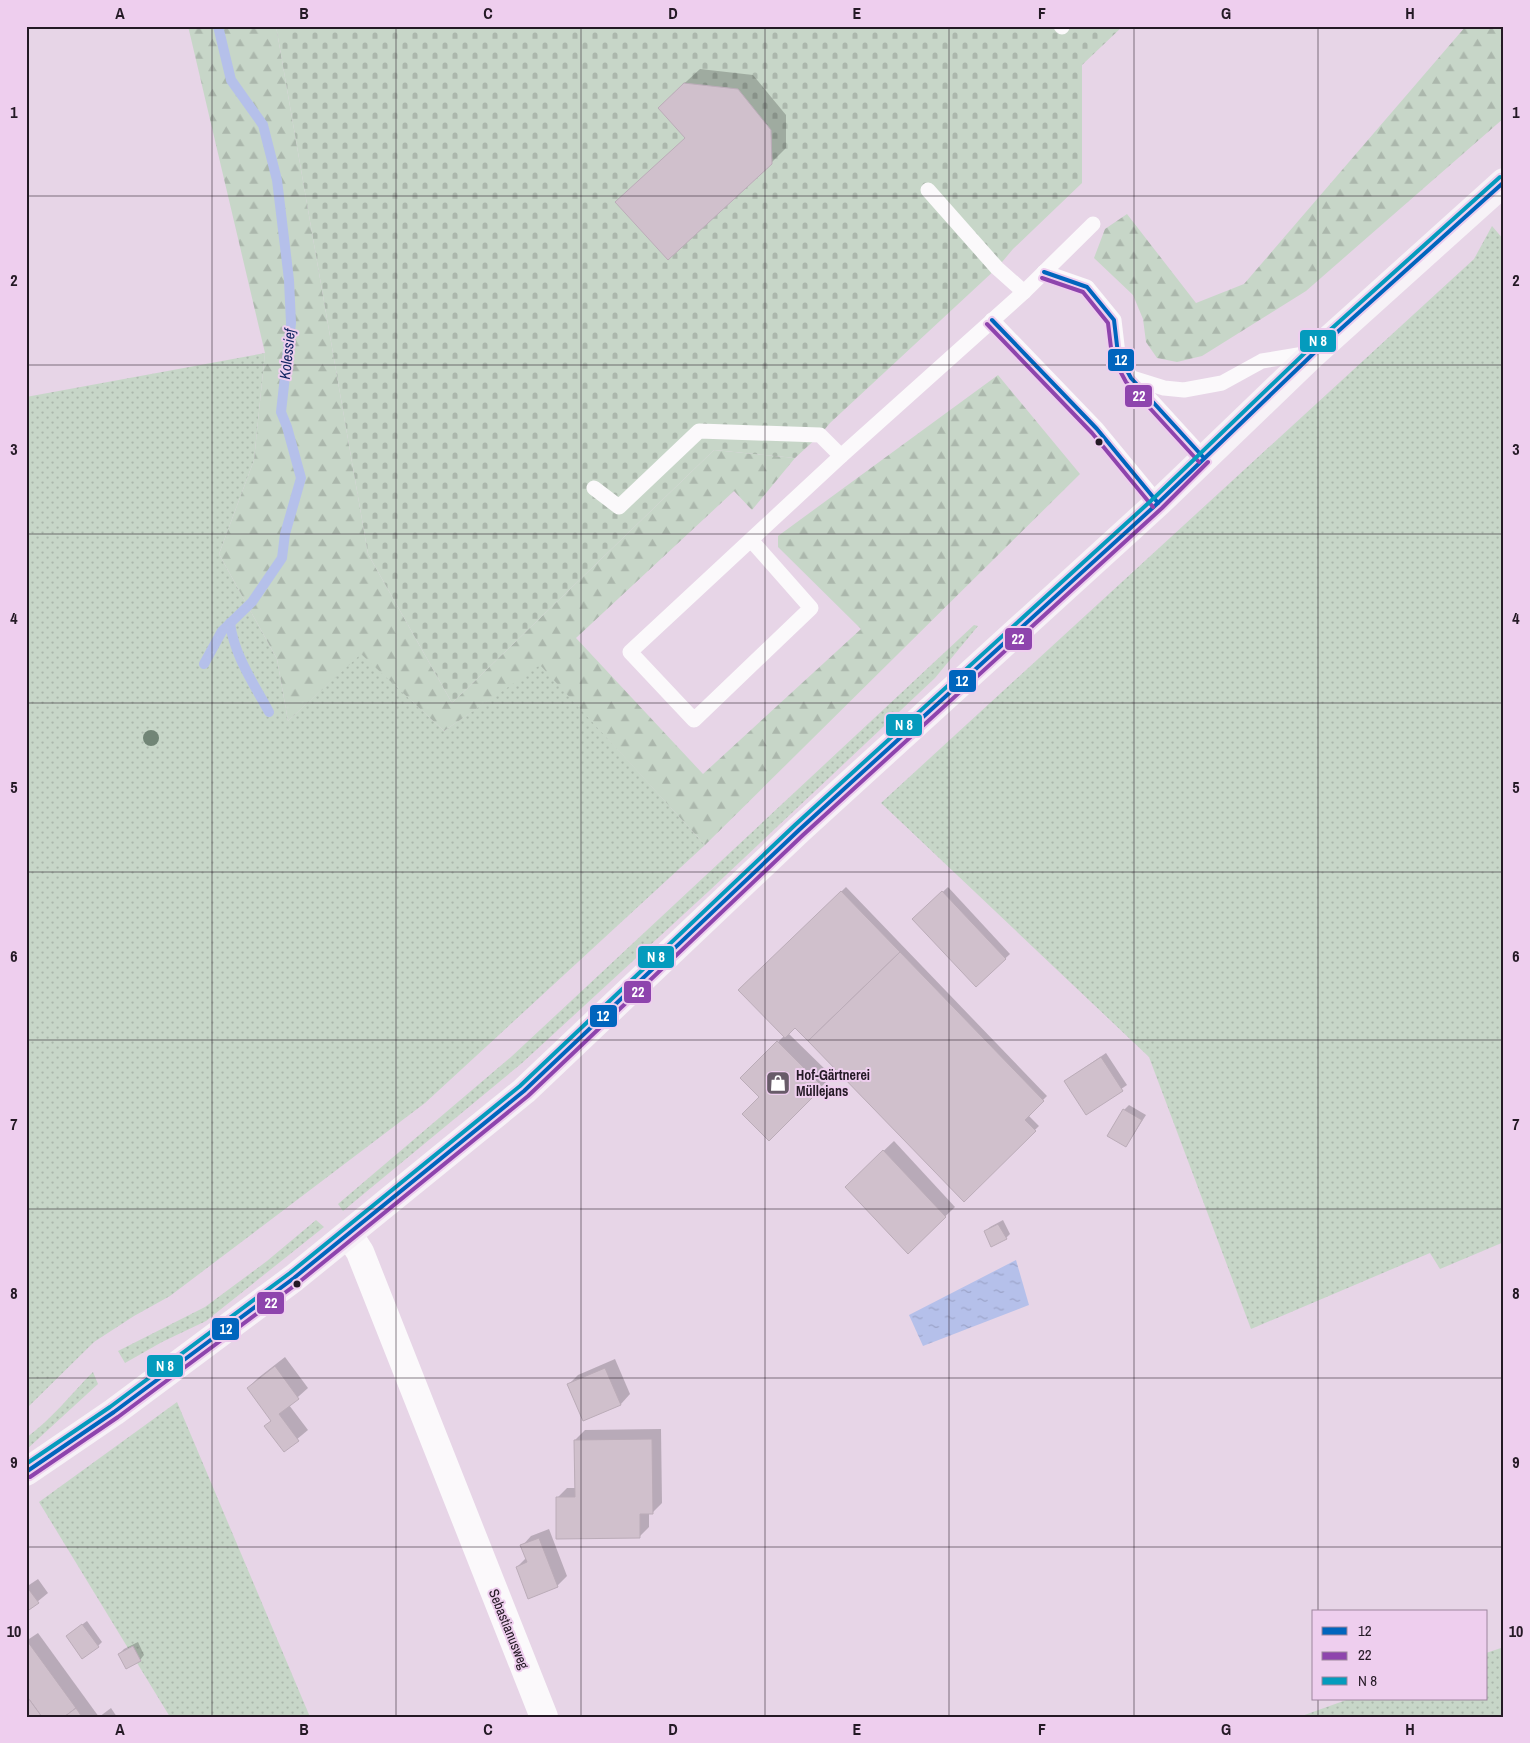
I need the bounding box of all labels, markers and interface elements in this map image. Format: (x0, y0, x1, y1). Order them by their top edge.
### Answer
text: A (115, 2, 125, 24)
text: B (299, 2, 309, 24)
text: C (483, 2, 493, 24)
text: D (668, 2, 678, 24)
text: E (853, 2, 862, 24)
text: F (1038, 2, 1046, 24)
text: G (1221, 2, 1231, 24)
text: H (1405, 2, 1415, 24)
text: 1 (10, 101, 18, 123)
text: 1 (1512, 101, 1520, 123)
text: 2 (10, 269, 18, 291)
text: 2 (1512, 269, 1520, 291)
water label: Kolessief (274, 326, 300, 380)
line badge: N 8 (1299, 329, 1337, 353)
text: N 8 (1309, 332, 1327, 350)
line badge: 12 (1107, 348, 1135, 372)
text: 12 (1115, 351, 1127, 369)
line badge: 22 (1124, 384, 1153, 408)
text: 22 (1133, 387, 1145, 405)
unlabelled marker (1094, 437, 1104, 447)
text: 3 (10, 438, 18, 460)
text: 3 (1512, 438, 1520, 460)
text: 4 (10, 607, 18, 629)
text: 4 (1512, 607, 1520, 629)
line badge: 22 (1004, 627, 1033, 651)
text: 22 (1012, 630, 1024, 648)
line badge: 12 (948, 669, 977, 693)
text: 12 (956, 672, 968, 690)
line badge: N 8 (885, 713, 923, 737)
text: N 8 (895, 716, 913, 734)
text: 5 (10, 776, 18, 798)
text: 5 (1512, 776, 1520, 798)
text: 6 (10, 945, 18, 967)
line badge: N 8 (637, 945, 675, 969)
text: 6 (1512, 945, 1520, 967)
text: N 8 (647, 948, 665, 966)
line badge: 22 (623, 980, 652, 1004)
text: 22 (632, 983, 644, 1001)
line badge: 12 (589, 1004, 618, 1028)
text: 12 (597, 1007, 609, 1025)
place label: Hof-Gärtnerei Müllejans (796, 1066, 870, 1100)
shop icon: Hof-Gärtnerei Müllejans (765, 1070, 791, 1096)
text: 7 (10, 1113, 18, 1135)
text: 7 (1512, 1113, 1520, 1135)
unlabelled marker (292, 1279, 302, 1289)
text: 8 (10, 1282, 18, 1304)
text: 8 (1512, 1282, 1520, 1304)
line badge: 22 (256, 1291, 285, 1315)
text: 22 (265, 1294, 277, 1312)
line badge: 12 (211, 1317, 240, 1341)
text: 12 (220, 1320, 232, 1338)
line badge: N 8 (146, 1354, 184, 1378)
text: N 8 (156, 1357, 174, 1375)
text: 9 (10, 1451, 18, 1473)
text: 9 (1512, 1451, 1520, 1473)
street label: Sebastianusweg (485, 1586, 533, 1672)
legend (1312, 1610, 1488, 1700)
text: 10 (7, 1620, 21, 1642)
text: 12 (1358, 1620, 1372, 1641)
text: 10 (1509, 1620, 1523, 1642)
text: 22 (1358, 1644, 1372, 1665)
text: N 8 (1358, 1670, 1377, 1691)
text: A (115, 1718, 125, 1740)
text: B (299, 1718, 309, 1740)
text: C (483, 1718, 493, 1740)
text: D (668, 1718, 678, 1740)
text: E (853, 1718, 862, 1740)
text: F (1038, 1718, 1046, 1740)
text: G (1221, 1718, 1231, 1740)
text: H (1405, 1718, 1415, 1740)

